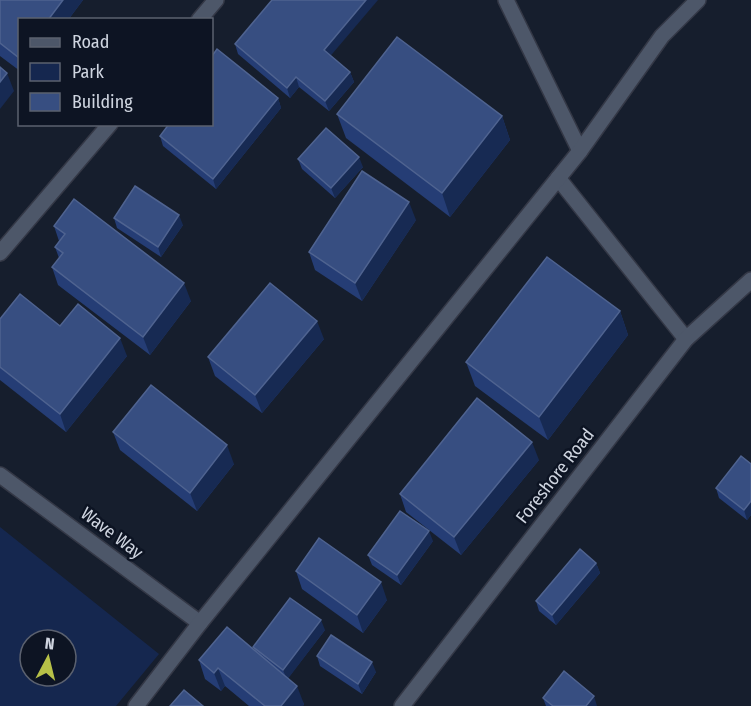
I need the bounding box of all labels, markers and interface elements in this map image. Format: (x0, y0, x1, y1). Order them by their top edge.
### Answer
legend (18, 18, 213, 126)
text: Road (72, 31, 109, 53)
text: Park (72, 61, 105, 83)
text: Building (72, 91, 133, 113)
street label: Foreshore Road (511, 424, 599, 528)
street label: Wave Way (77, 503, 147, 563)
north arrow (18, 628, 78, 688)
text: N (44, 634, 56, 654)

